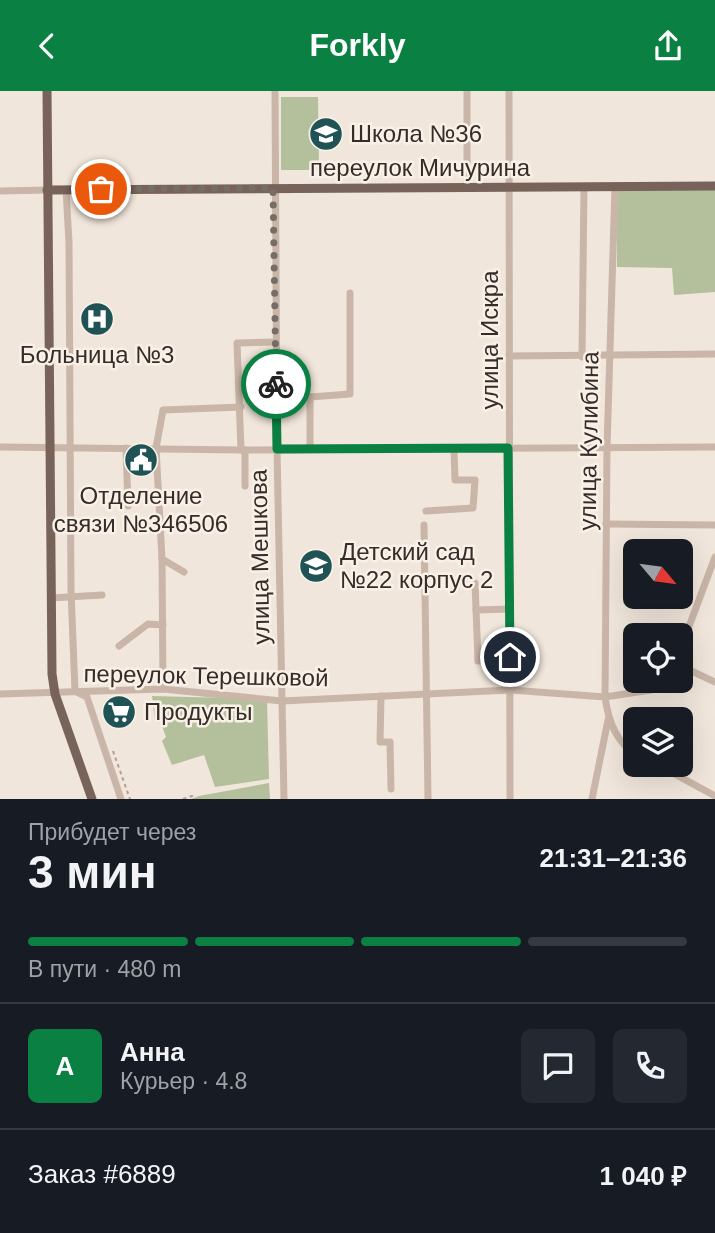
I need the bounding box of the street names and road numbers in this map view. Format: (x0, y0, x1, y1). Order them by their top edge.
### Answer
street label: переулок Мичурина (310, 154, 531, 181)
street label: улица Искра (476, 270, 503, 410)
street label: улица Кулибина (573, 350, 604, 531)
street label: улица Мешкова (244, 468, 275, 645)
street label: переулок Терешковой (83, 660, 329, 691)

